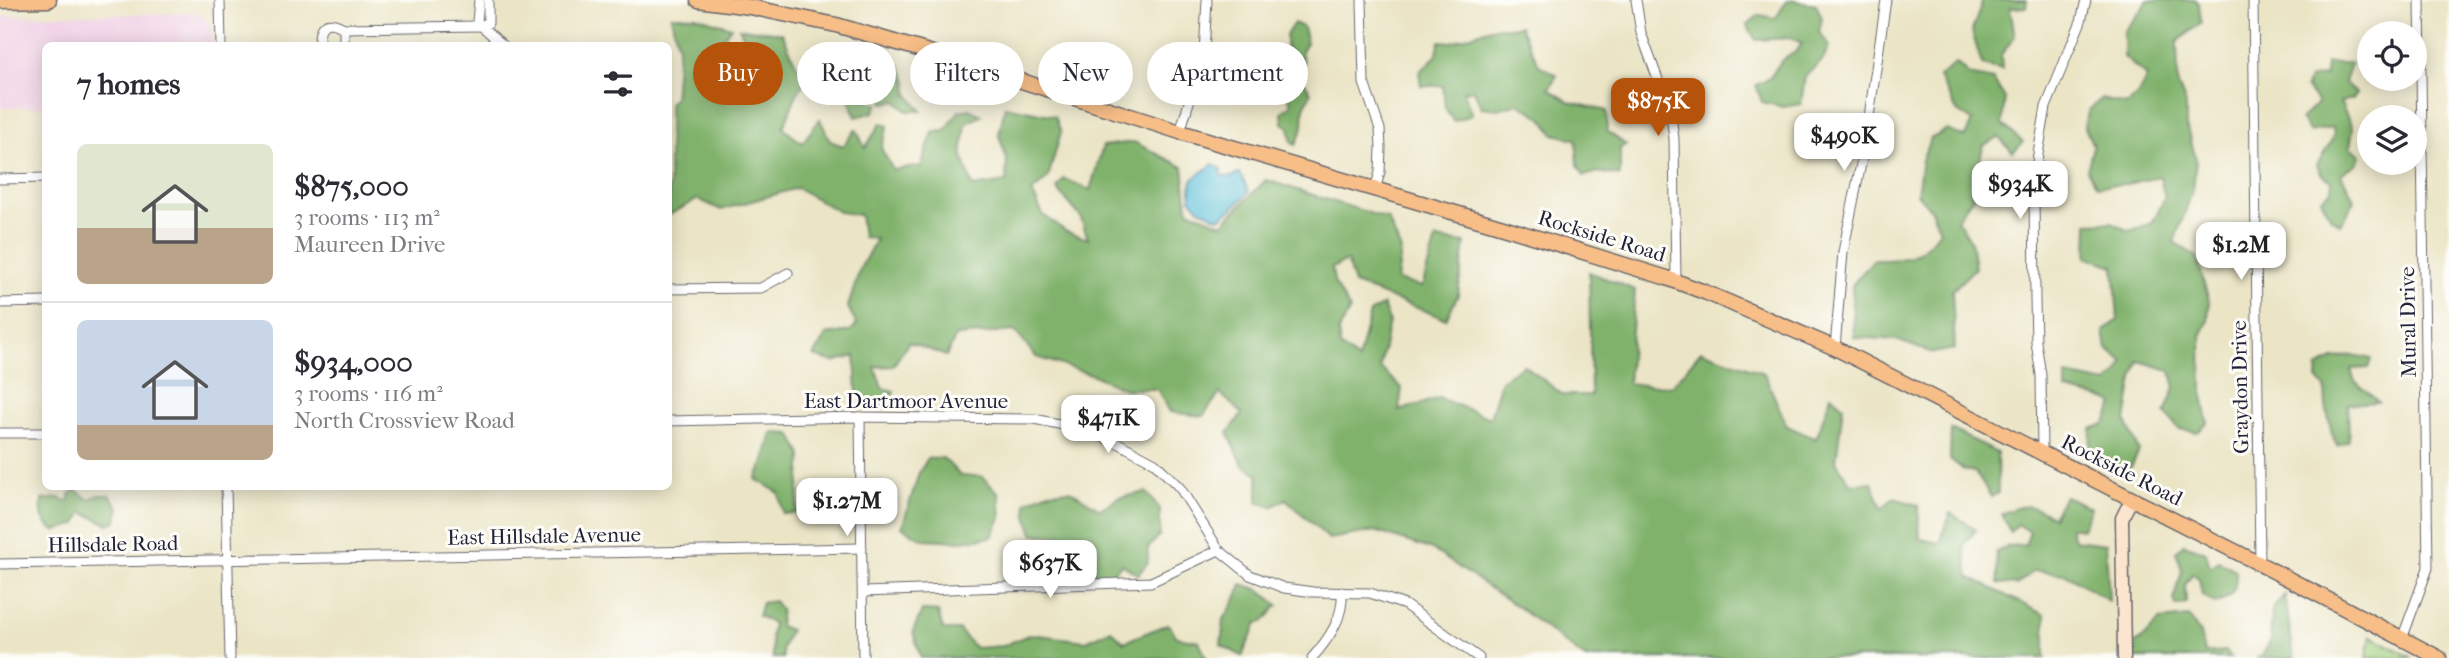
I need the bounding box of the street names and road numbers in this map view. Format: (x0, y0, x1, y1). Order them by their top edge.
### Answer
street label: Rockside Road (1535, 205, 1669, 267)
street label: Mural Drive (2395, 266, 2421, 378)
street label: Graydon Drive (2227, 320, 2253, 454)
street label: East Dartmoor Avenue (804, 389, 1008, 413)
street label: Rockside Road (2058, 429, 2187, 511)
street label: East Hillsdale Avenue (447, 522, 641, 550)
street label: Hillsdale Road (47, 531, 179, 557)

